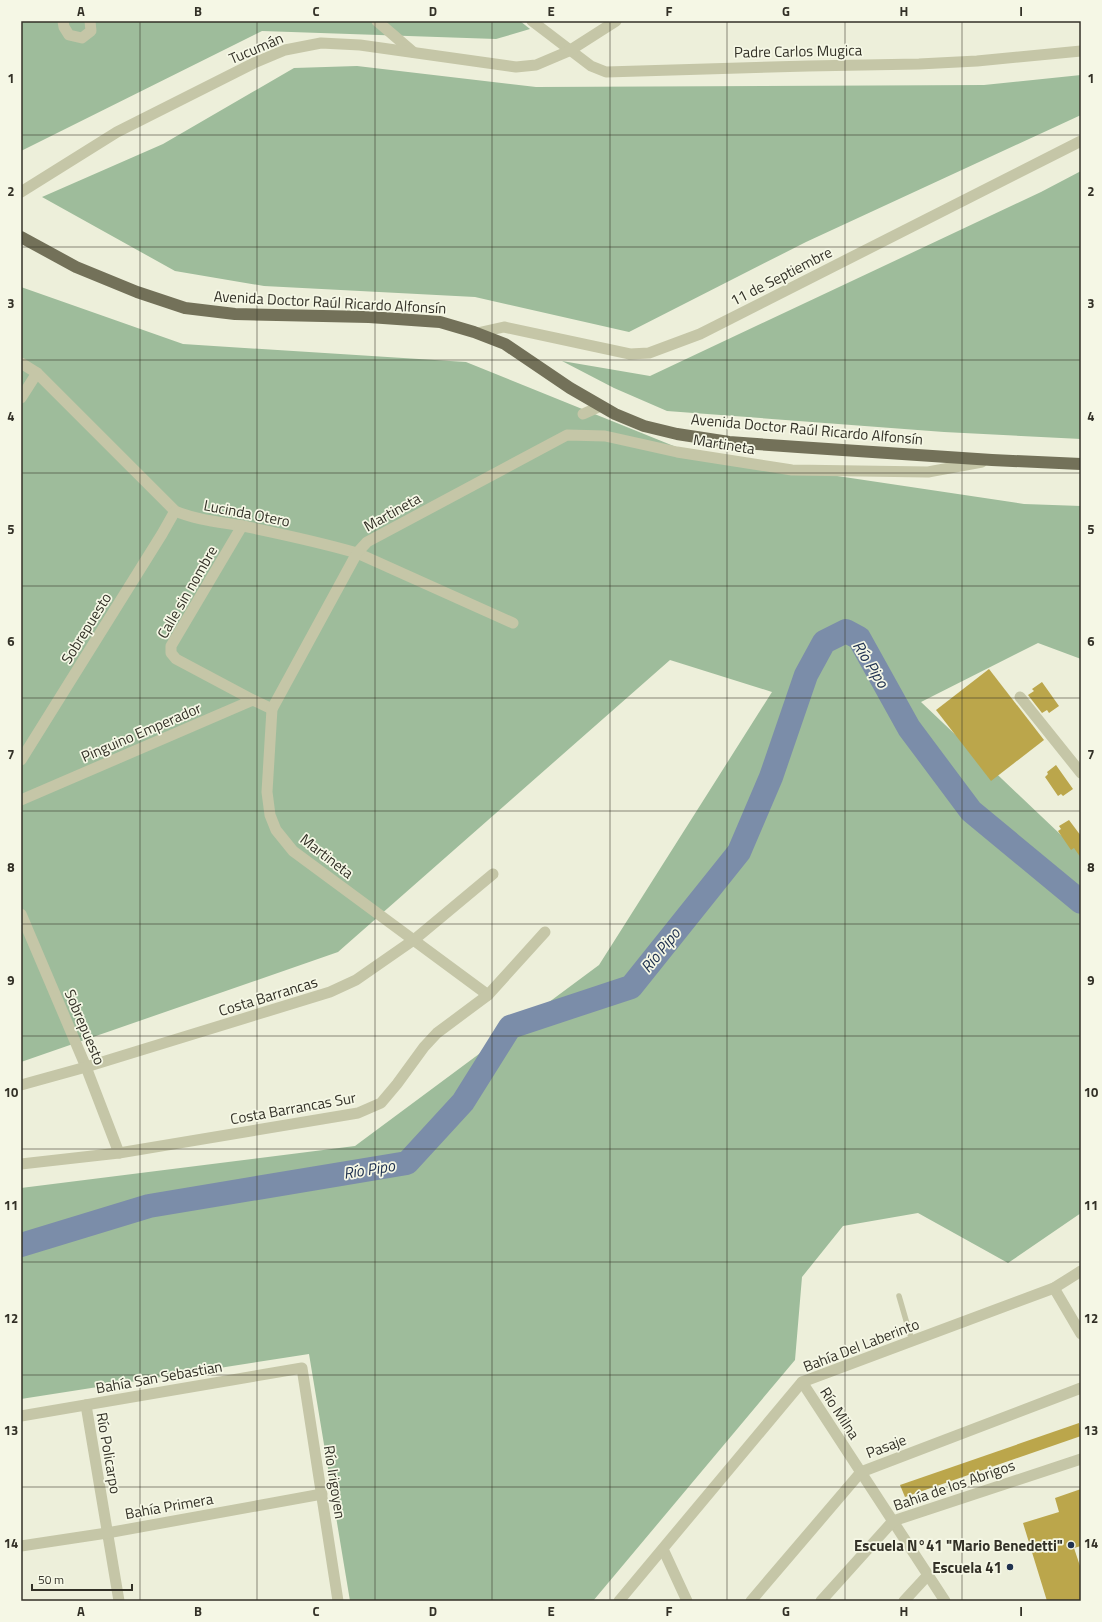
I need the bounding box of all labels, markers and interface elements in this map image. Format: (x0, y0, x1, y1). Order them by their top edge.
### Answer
text: A (77, 1, 85, 21)
text: B (194, 1, 202, 21)
text: C (312, 1, 320, 21)
text: D (429, 1, 437, 21)
text: E (547, 1, 555, 21)
text: F (666, 1, 673, 21)
text: G (782, 1, 790, 21)
text: H (900, 1, 908, 21)
text: I (1019, 1, 1023, 21)
street label: Tucumán (225, 26, 287, 70)
street label: Padre Carlos Mugica (734, 38, 863, 64)
text: 1 (7, 68, 15, 88)
text: 1 (1087, 68, 1095, 88)
text: 2 (7, 181, 15, 201)
text: 2 (1087, 181, 1095, 201)
street label: 11 de Septiembre (726, 240, 836, 312)
street label: Avenida Doctor Raúl Ricardo Alfonsín (213, 284, 447, 320)
text: 3 (7, 293, 15, 313)
text: 3 (1087, 293, 1095, 313)
text: 4 (7, 406, 15, 426)
text: 4 (1087, 406, 1095, 426)
street label: Avenida Doctor Raúl Ricardo Alfonsín (690, 407, 924, 451)
street label: Martineta (691, 428, 757, 460)
street label: Martineta (359, 487, 425, 537)
street label: Lucinda Otero (202, 493, 292, 533)
text: 5 (7, 519, 15, 539)
text: 5 (1087, 519, 1095, 539)
street label: Calle sin nombre (151, 541, 223, 643)
street label: Sobrepuesto (55, 588, 117, 668)
text: 6 (7, 631, 15, 651)
text: 6 (1087, 631, 1095, 651)
water label: Río Pipo (847, 636, 895, 693)
street label: Pinguino Emperador (77, 696, 205, 768)
text: 7 (7, 744, 15, 764)
text: 7 (1087, 744, 1095, 764)
street label: Martineta (295, 828, 359, 885)
text: 8 (7, 857, 15, 877)
text: 8 (1087, 857, 1095, 877)
water label: Río Pipo (634, 922, 686, 978)
text: 9 (7, 970, 15, 990)
street label: Costa Barrancas (216, 970, 320, 1022)
text: 9 (1087, 970, 1095, 990)
street label: Sobrepuesto (59, 986, 111, 1068)
text: 10 (4, 1082, 18, 1102)
text: 10 (1084, 1082, 1098, 1102)
street label: Costa Barrancas Sur (228, 1086, 358, 1130)
water label: Río Pipo (342, 1153, 397, 1185)
text: 11 (4, 1195, 18, 1215)
text: 11 (1084, 1195, 1098, 1215)
text: 12 (4, 1308, 18, 1328)
text: 12 (1084, 1308, 1098, 1328)
street label: Bahía Del Laberinto (800, 1312, 922, 1378)
street label: Bahía San Sebastian (94, 1355, 224, 1399)
street label: Río Milna (814, 1382, 866, 1444)
street label: Río Policarpo (91, 1410, 127, 1496)
text: 13 (4, 1420, 18, 1440)
text: 13 (1084, 1420, 1098, 1440)
street label: Pasaje (862, 1428, 910, 1464)
street label: Río Irigoyen (318, 1444, 352, 1520)
street label: Bahía de los Abrigos (890, 1453, 1018, 1517)
street label: Bahía Primera (123, 1487, 215, 1525)
text: 14 (4, 1533, 18, 1553)
text: 14 (1084, 1533, 1098, 1553)
place label: Escuela N°41 "Mario Benedetti" (854, 1534, 1063, 1557)
marker: Escuela N°41 "Mario Benedetti" (1066, 1540, 1076, 1550)
place label: Escuela 41 (932, 1556, 1002, 1579)
marker: Escuela 41 (1005, 1562, 1015, 1572)
scale bar (32, 1566, 132, 1592)
text: 50 m (38, 1570, 64, 1589)
text: A (77, 1601, 85, 1621)
text: B (194, 1601, 202, 1621)
text: C (312, 1601, 320, 1621)
text: D (429, 1601, 437, 1621)
text: E (547, 1601, 555, 1621)
text: F (666, 1601, 673, 1621)
text: G (782, 1601, 790, 1621)
text: H (900, 1601, 908, 1621)
text: I (1019, 1601, 1023, 1621)

